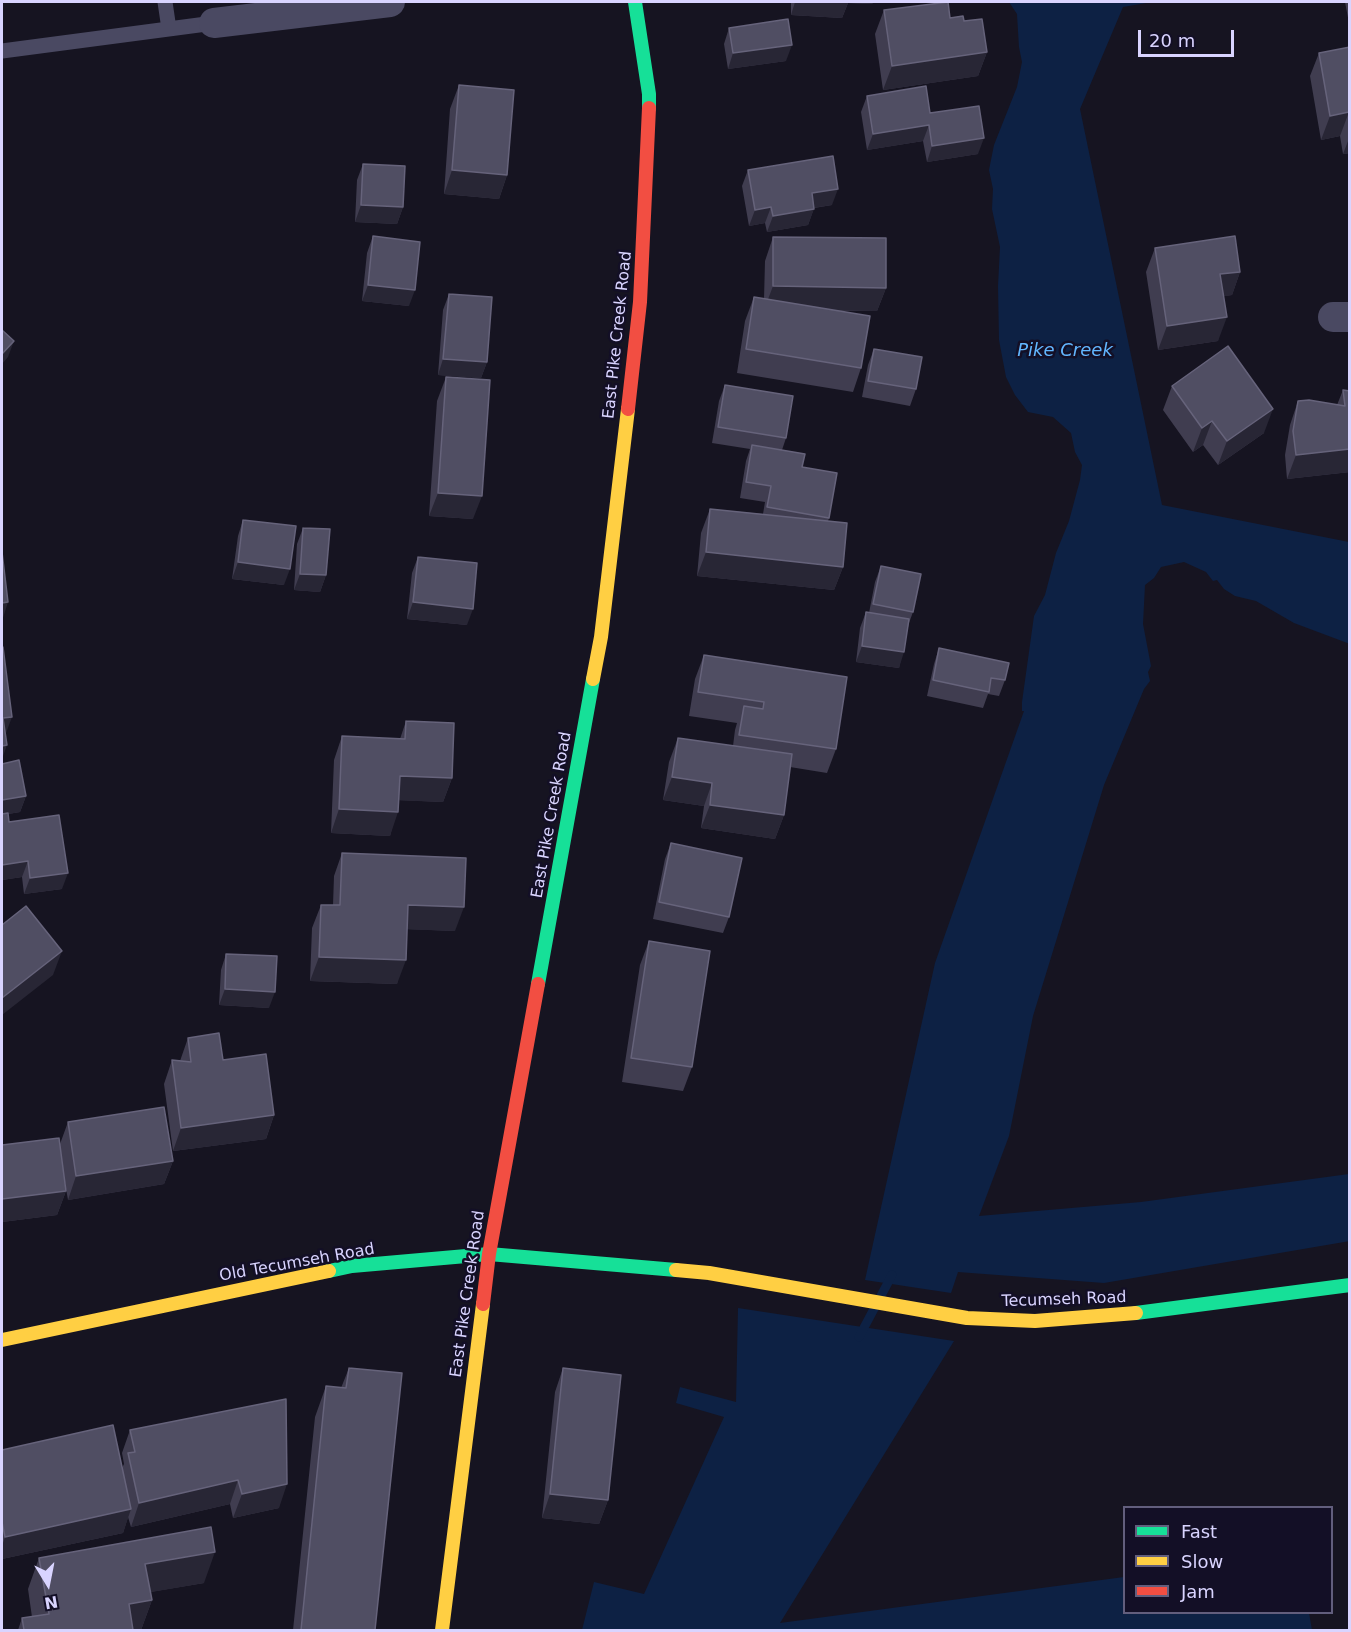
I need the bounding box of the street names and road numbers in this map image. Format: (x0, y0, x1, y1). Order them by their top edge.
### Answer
street label: East Pike Creek Road (600, 250, 636, 420)
street label: East Pike Creek Road (528, 730, 576, 900)
street label: East Pike Creek Road (447, 1209, 489, 1379)
street label: Old Tecumseh Road (218, 1240, 376, 1286)
street label: Tecumseh Road (1001, 1288, 1127, 1312)

